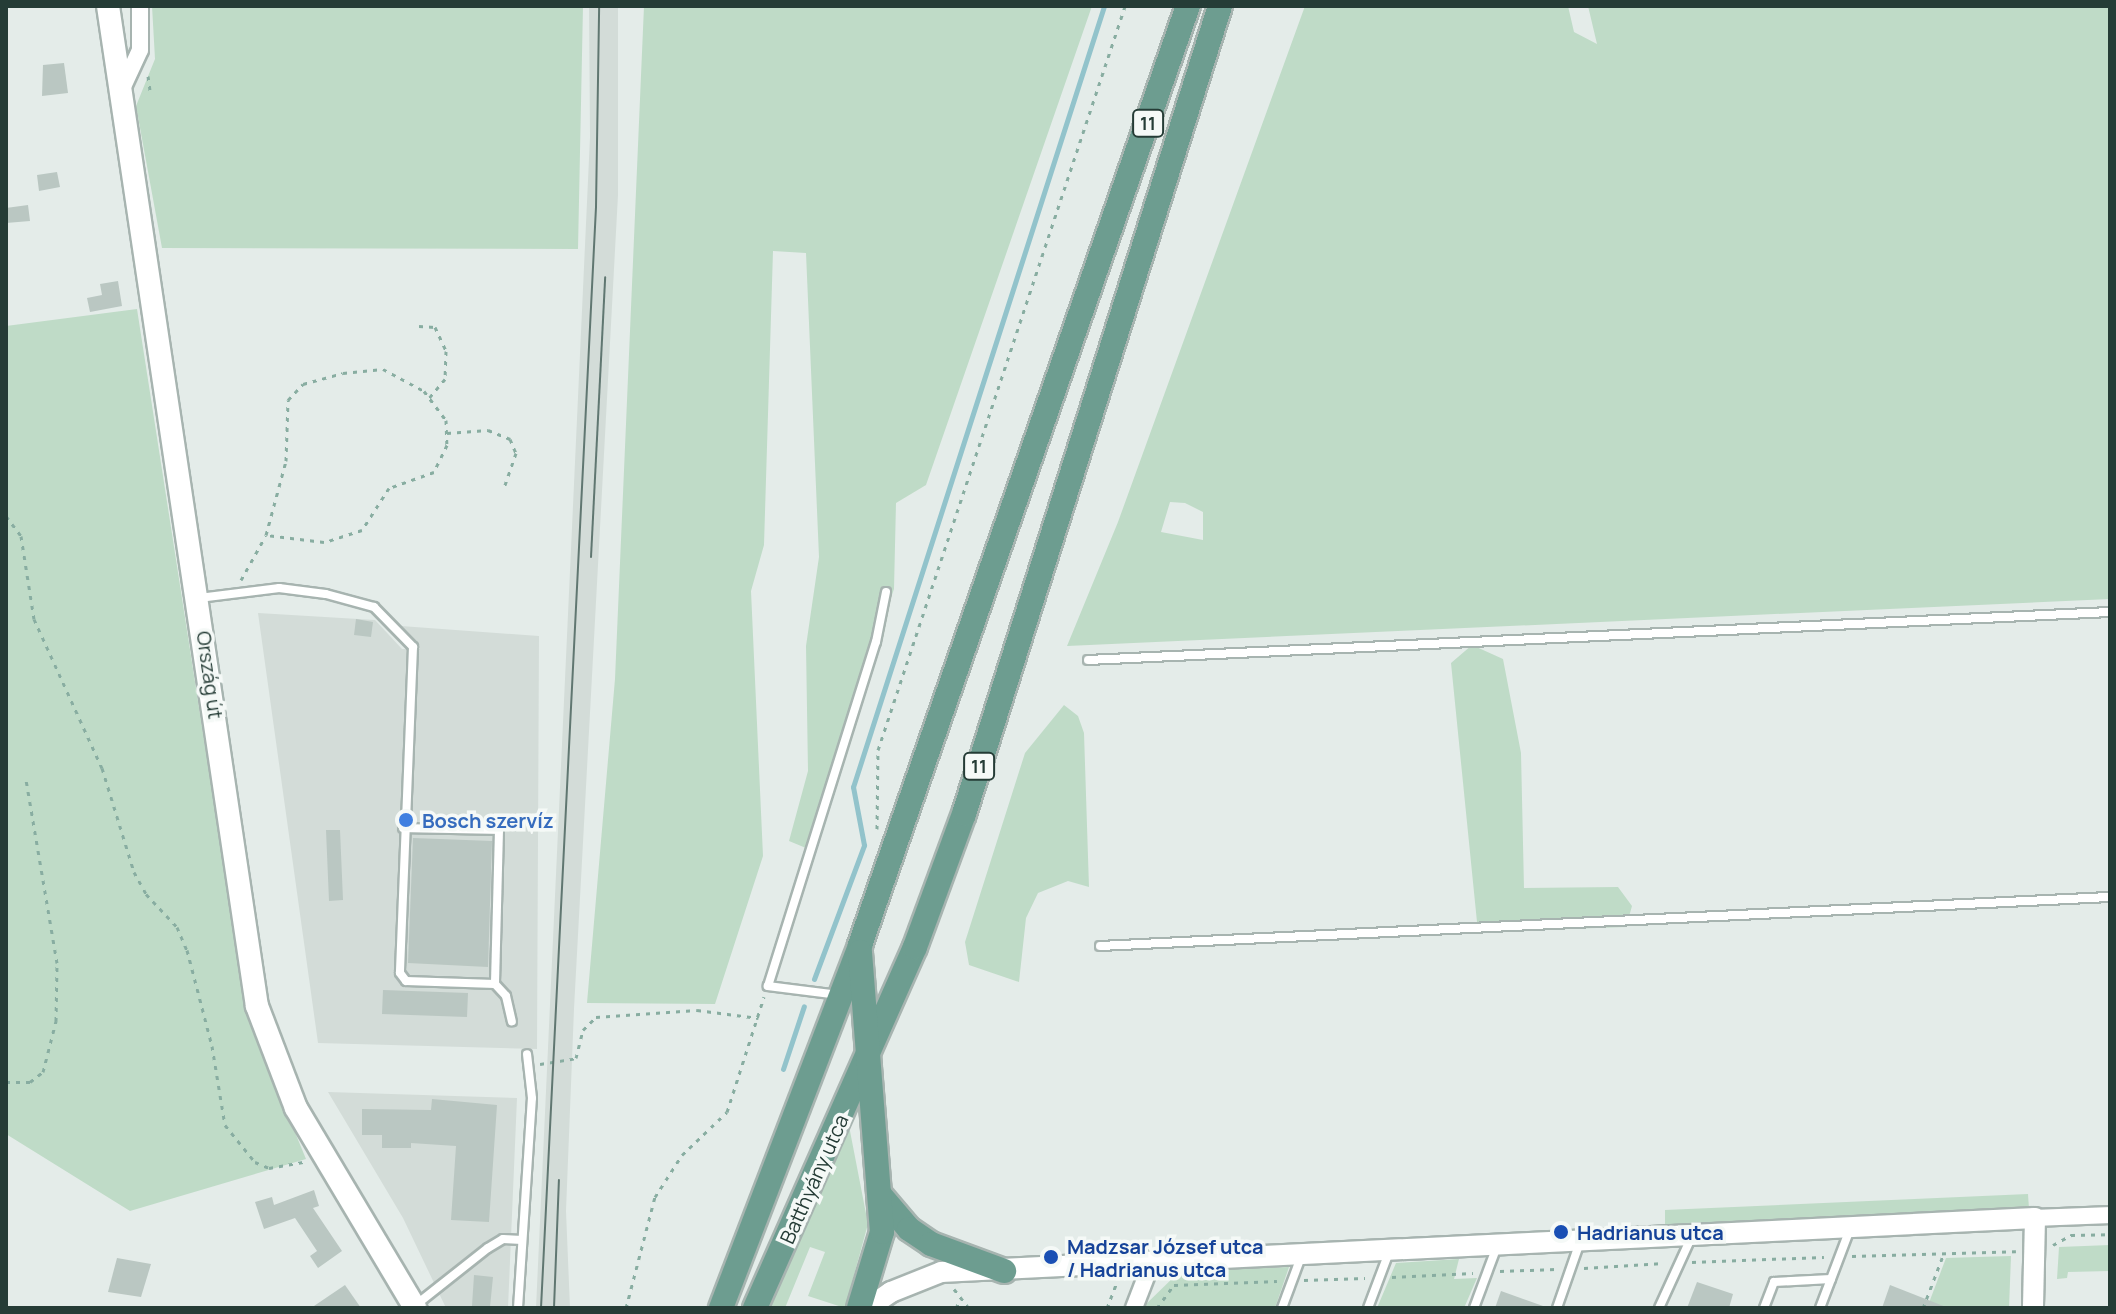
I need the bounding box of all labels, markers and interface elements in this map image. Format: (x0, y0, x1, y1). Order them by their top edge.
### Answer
road number: 11 (1132, 109, 1164, 137)
street label: Ország út (192, 629, 228, 721)
road number: 11 (963, 752, 995, 780)
place label: Bosch szervíz (422, 808, 554, 832)
marker: Bosch szervíz (397, 811, 415, 829)
street label: Batthyány utca (775, 1111, 853, 1247)
place label: Hadrianus utca (1577, 1220, 1724, 1244)
marker: Hadrianus utca (1552, 1223, 1570, 1241)
place label: Madzsar József utca / Hadrianus utca (1067, 1234, 1264, 1281)
marker: Madzsar József utca / Hadrianus utca (1042, 1248, 1060, 1266)

